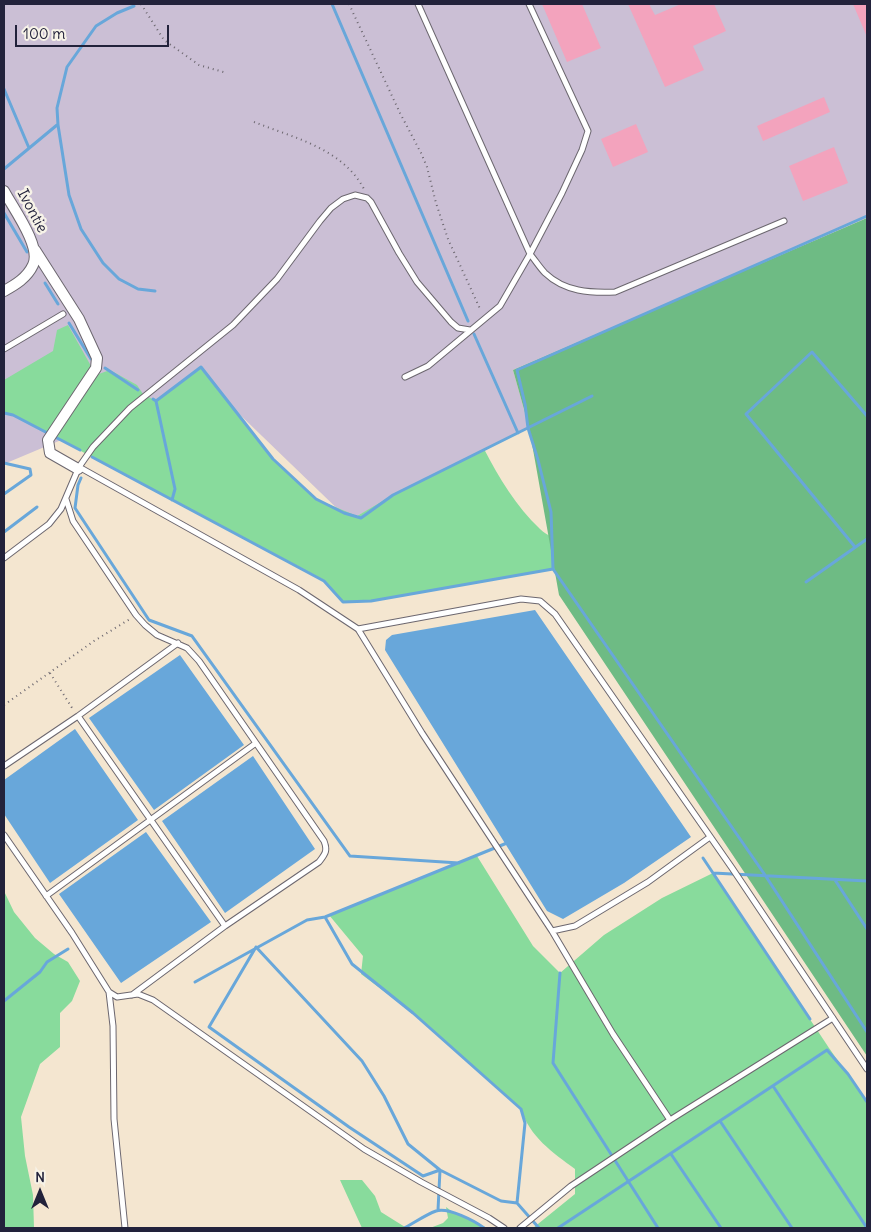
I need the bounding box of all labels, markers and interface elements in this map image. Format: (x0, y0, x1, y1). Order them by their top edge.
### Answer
scale bar (18, 15, 171, 47)
text: 100 m (23, 24, 65, 43)
street label: Ivontie (13, 186, 51, 236)
north arrow (15, 1167, 65, 1217)
text: N (35, 1168, 45, 1186)

